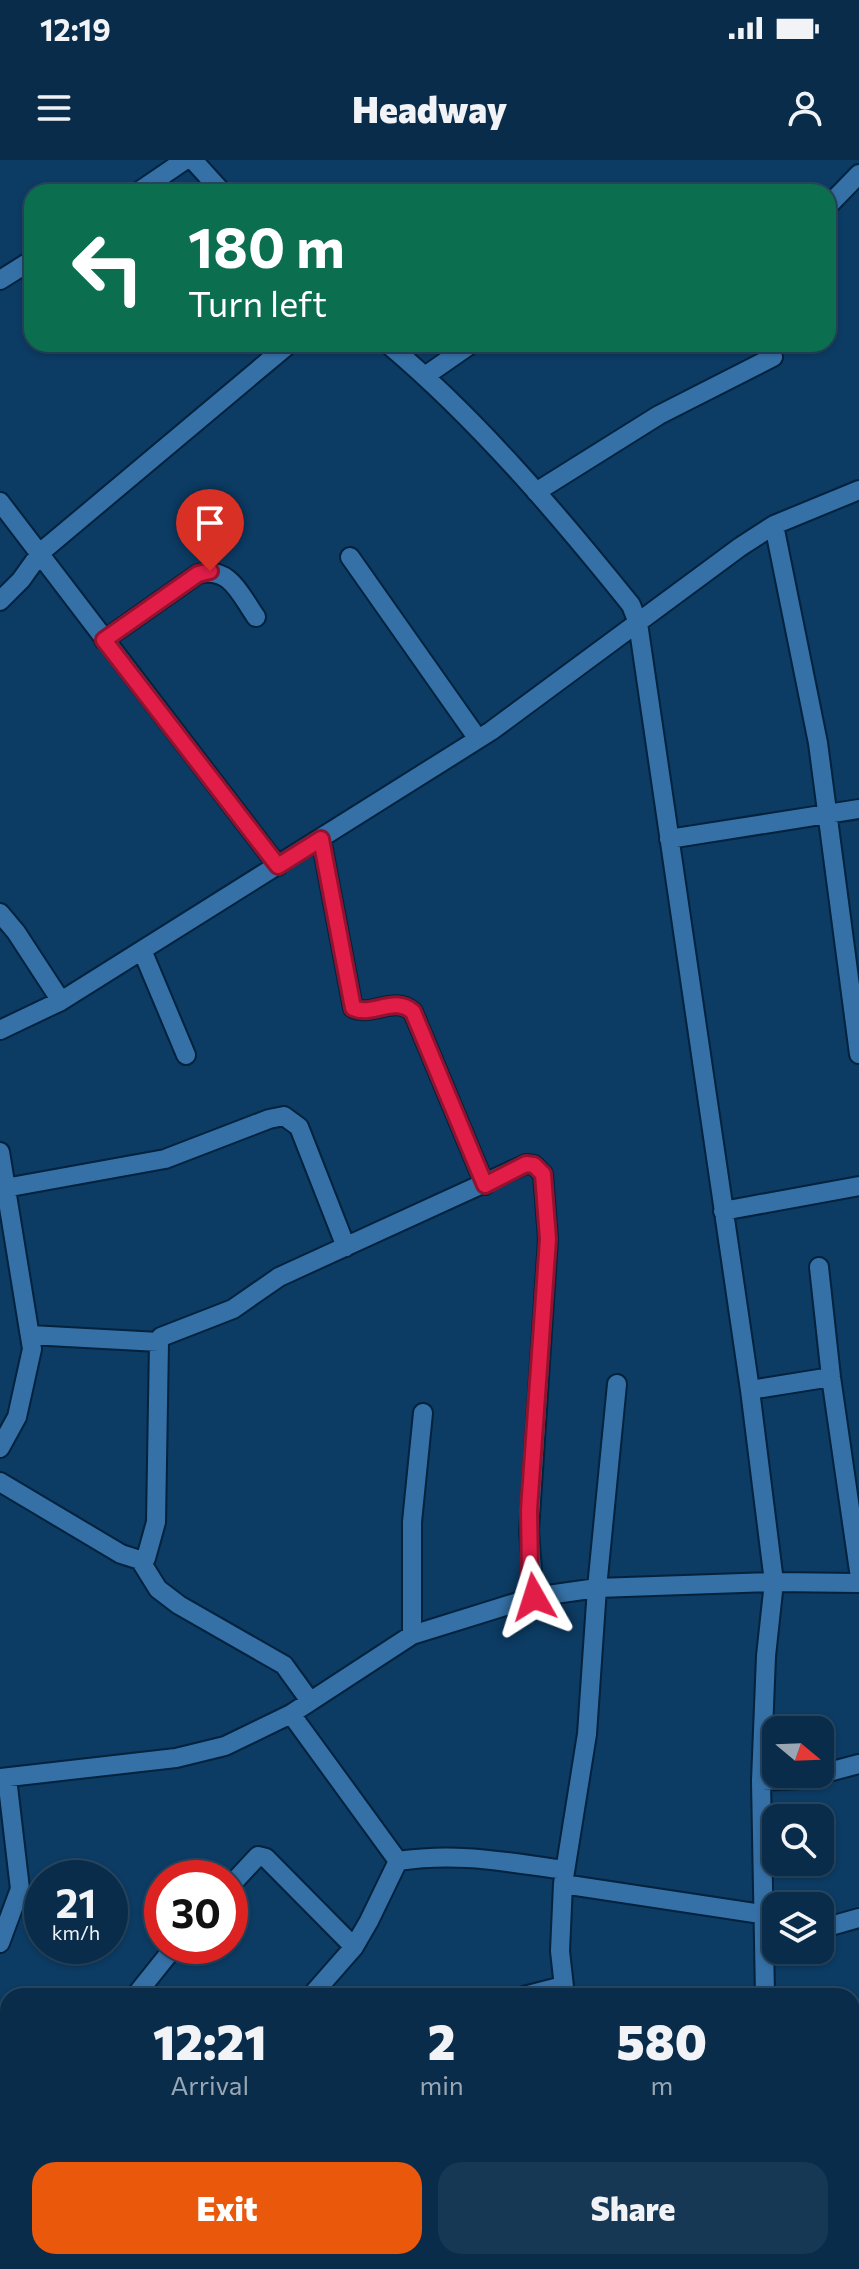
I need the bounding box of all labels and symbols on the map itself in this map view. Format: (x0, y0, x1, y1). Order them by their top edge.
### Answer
pin (176, 489, 244, 571)
position arrow (492, 1555, 576, 1639)
north arrow (762, 1716, 834, 1788)
speed limit sign: 30 (144, 1860, 248, 1964)

